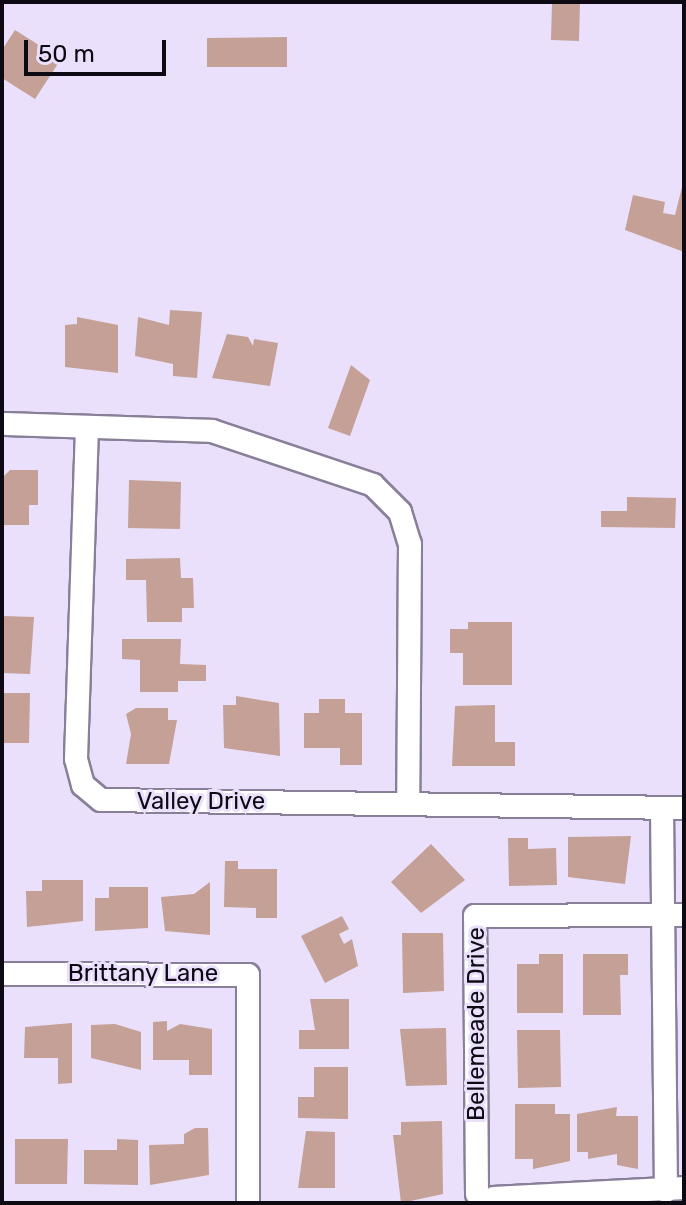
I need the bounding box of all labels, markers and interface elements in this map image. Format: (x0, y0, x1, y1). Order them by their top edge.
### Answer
scale bar (28, 24, 170, 74)
text: 50 m (38, 40, 95, 68)
street label: Valley Drive (136, 788, 266, 816)
street label: Bellemeade Drive (463, 927, 491, 1121)
street label: Brittany Lane (67, 960, 219, 988)

